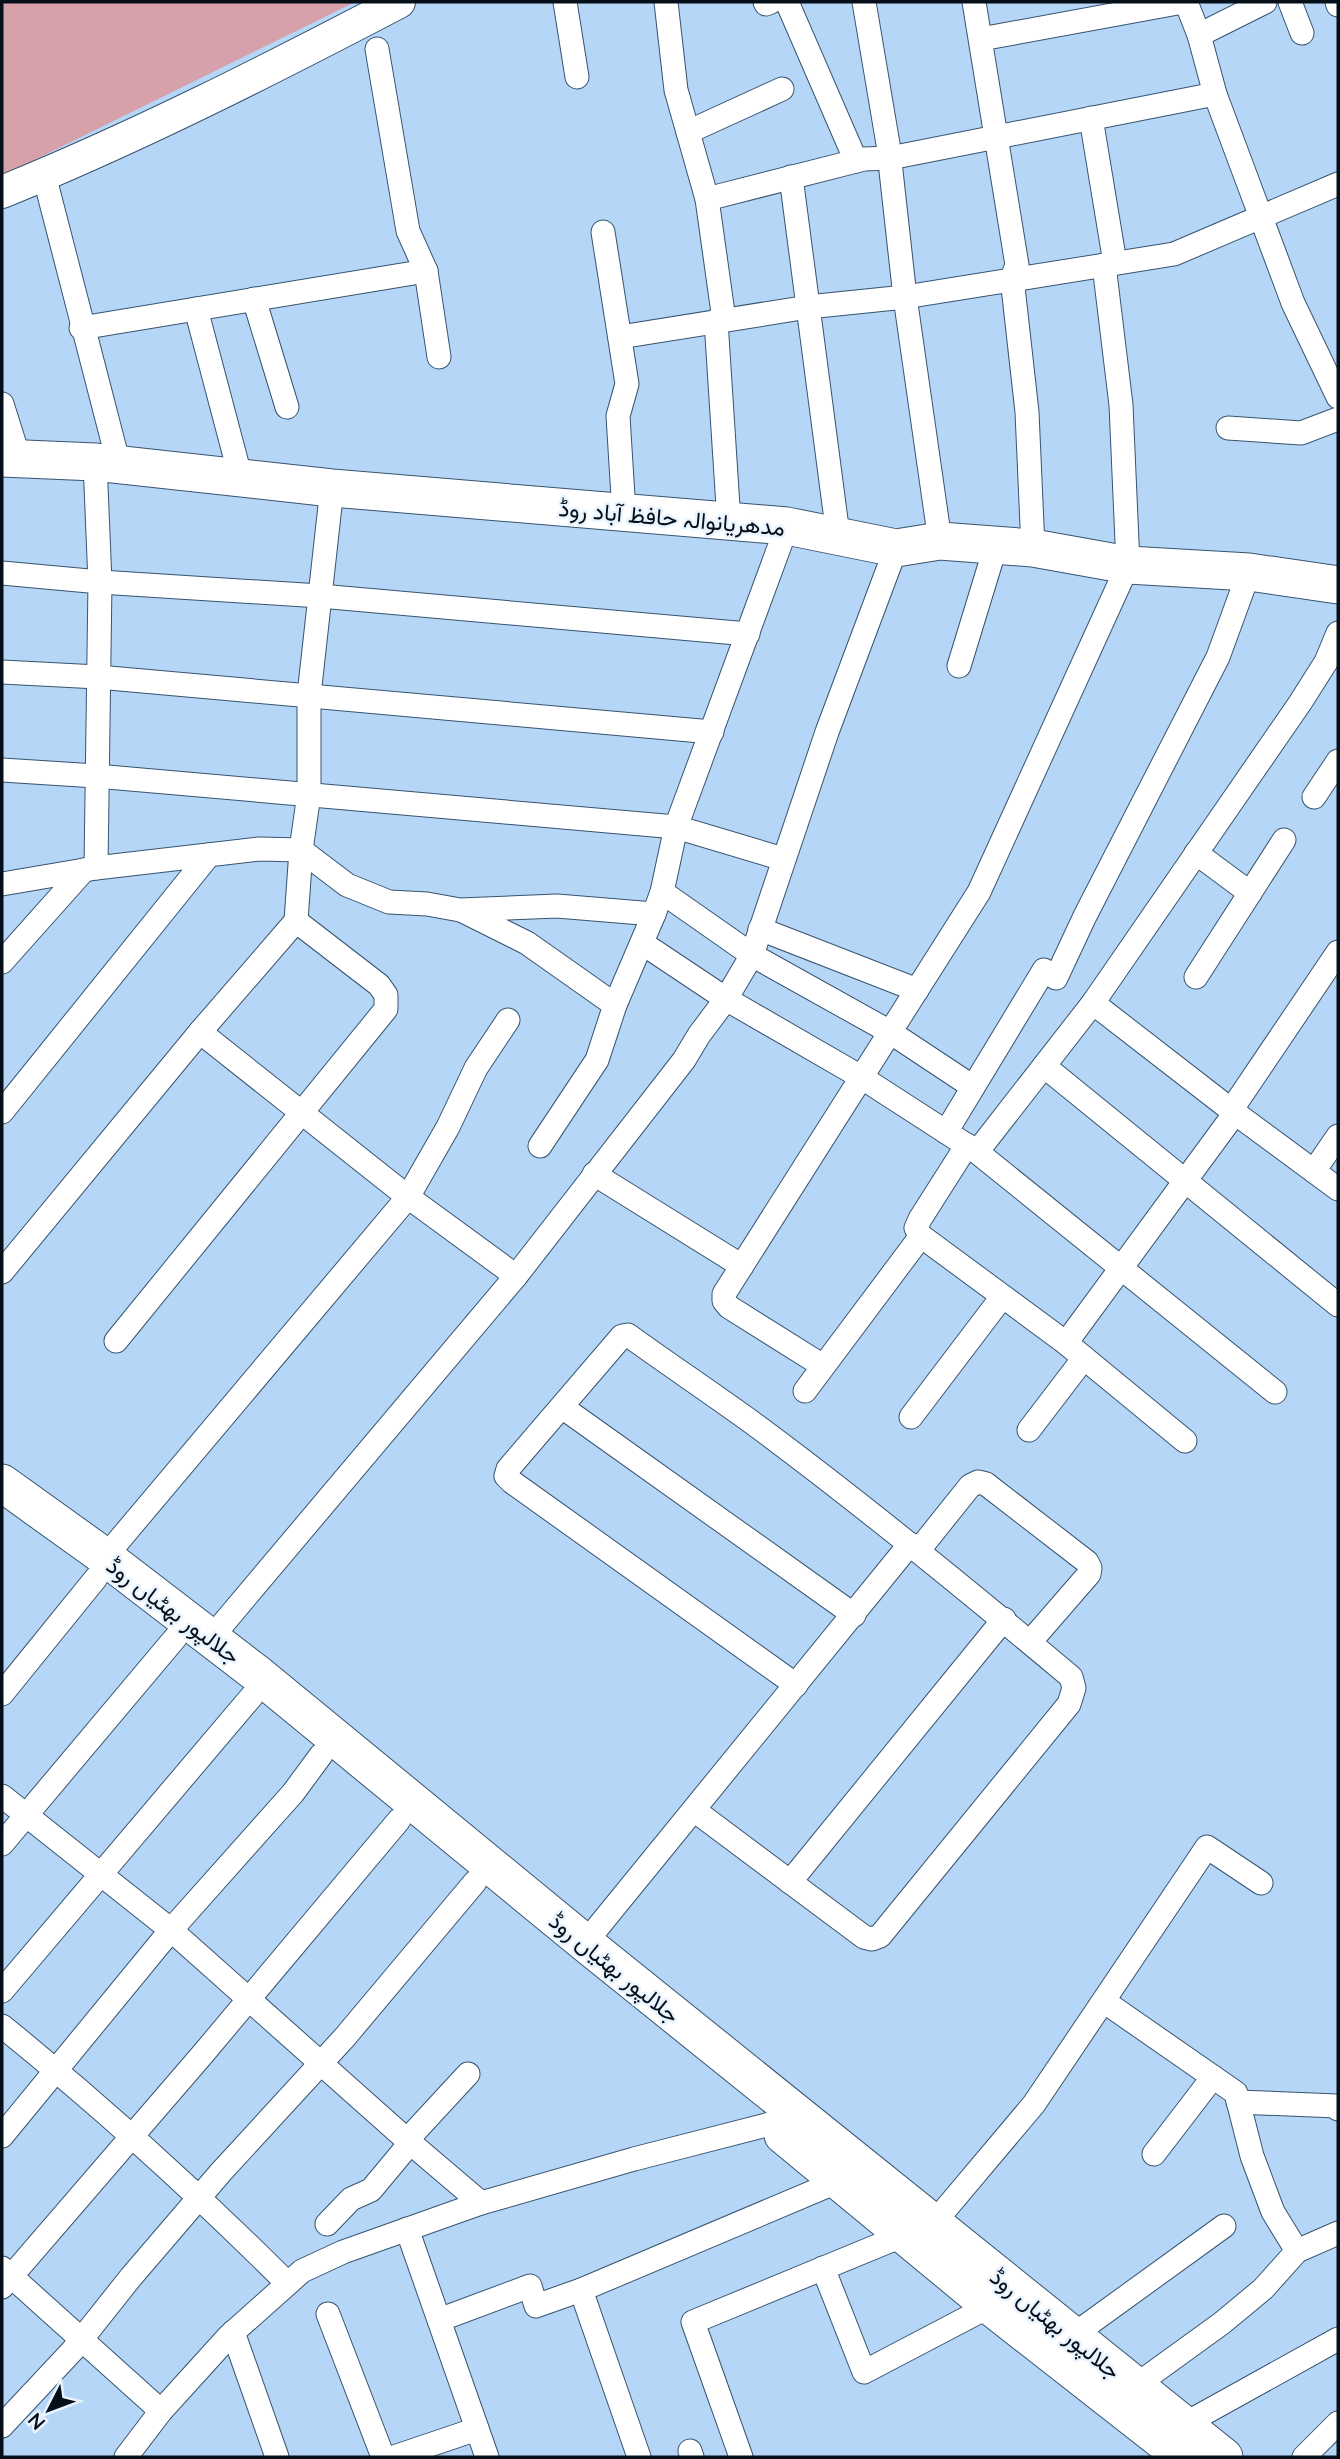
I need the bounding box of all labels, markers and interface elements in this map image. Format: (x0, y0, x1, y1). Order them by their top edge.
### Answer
street label: مدھریانوالہ حافظ آباد روڈ (557, 493, 786, 543)
street label: جلالپور بھٹیاں روڈ (100, 1551, 246, 1672)
street label: جلالپور بھٹیاں روڈ (542, 1906, 686, 2031)
street label: جلالپور بھٹیاں روڈ (983, 2262, 1127, 2387)
north arrow (14, 2375, 84, 2445)
text: N (23, 2409, 49, 2435)

